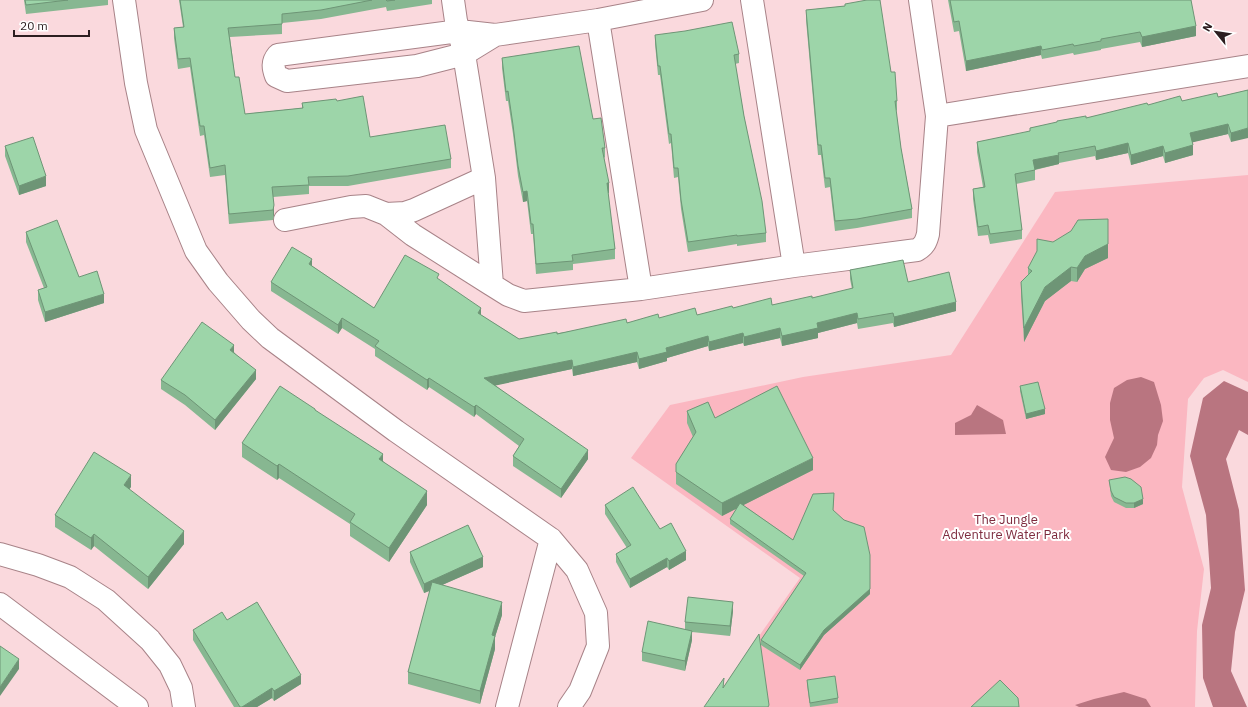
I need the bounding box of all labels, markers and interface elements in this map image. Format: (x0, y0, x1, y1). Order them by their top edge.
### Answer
scale bar (14, 12, 89, 38)
north arrow (1196, 12, 1236, 52)
text: 20 m (20, 18, 48, 33)
text: N (1199, 20, 1215, 34)
park label: The Jungle Adventure Water Park (942, 511, 1070, 543)

